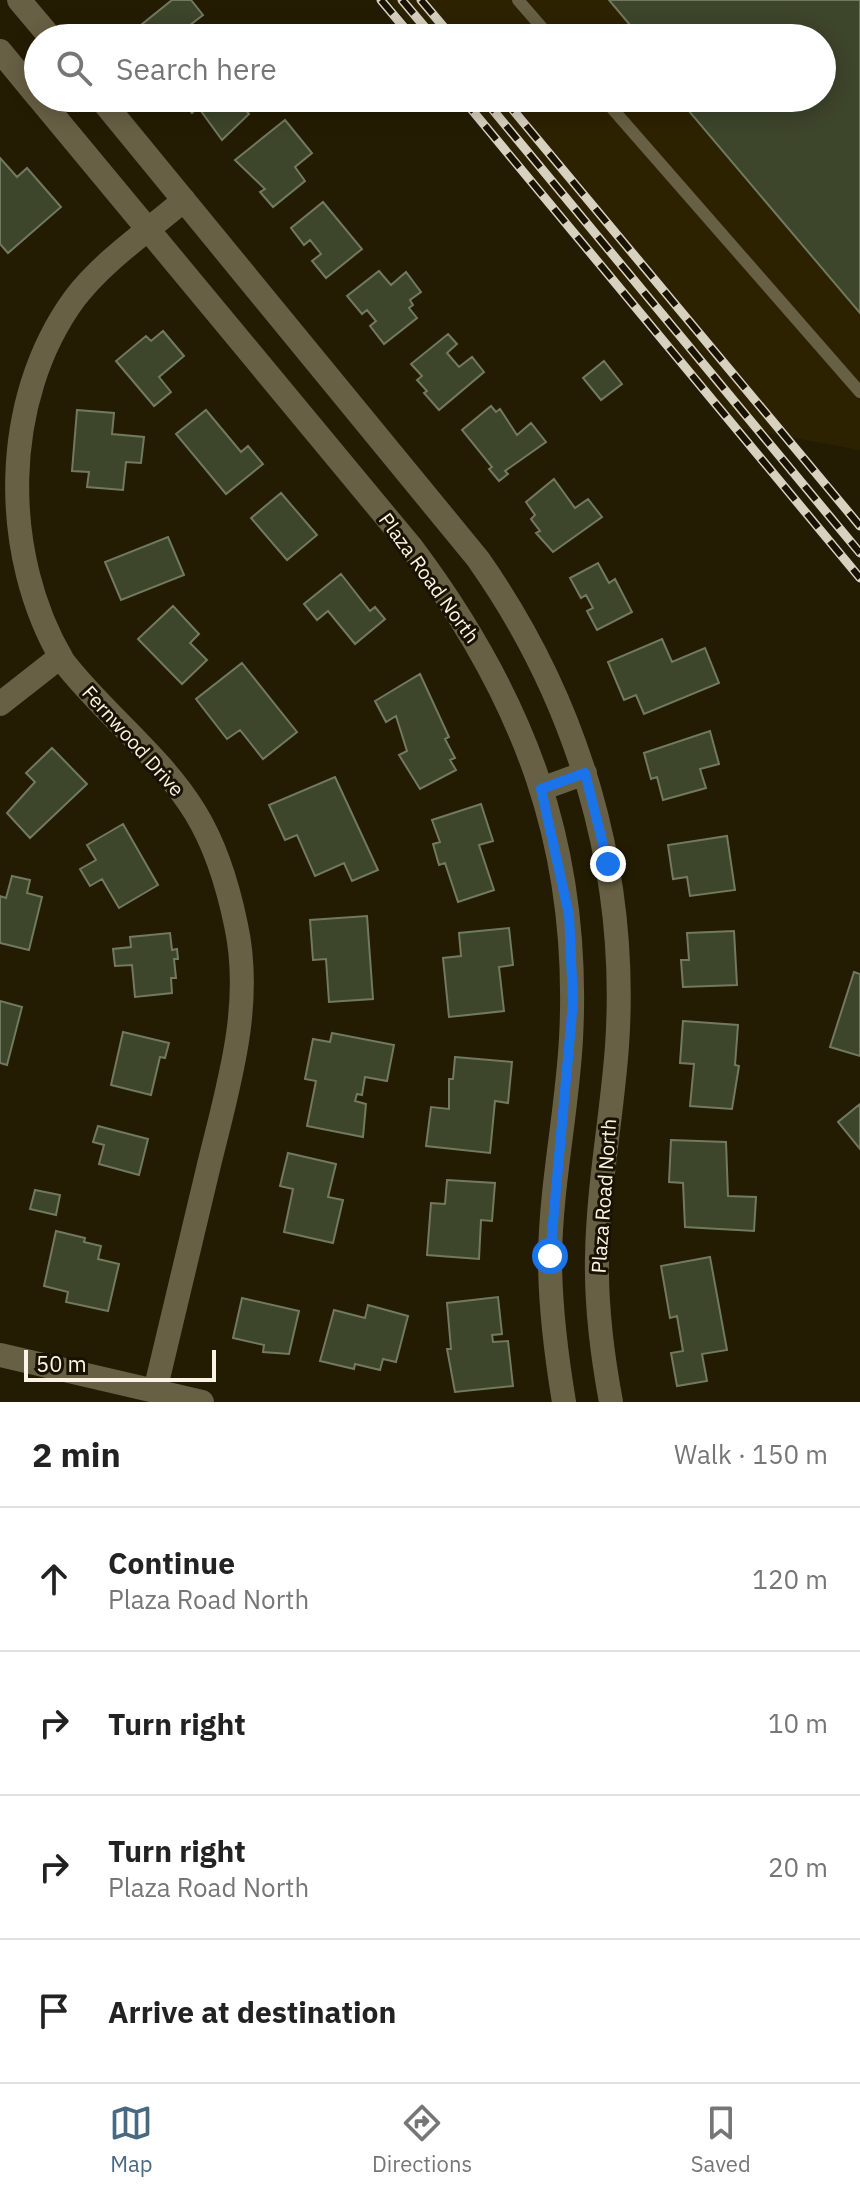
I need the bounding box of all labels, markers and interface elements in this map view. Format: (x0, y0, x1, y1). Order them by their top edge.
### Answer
search box (24, 24, 836, 112)
icon: search (52, 46, 96, 90)
text: Search here (116, 49, 277, 88)
street label: Plaza Road North (373, 507, 486, 648)
street label: Fernwood Drive (76, 679, 190, 802)
route end (590, 846, 626, 882)
street label: Plaza Road North (585, 1118, 622, 1274)
route start (532, 1238, 568, 1274)
scale bar (24, 1346, 216, 1382)
text: 50 m (36, 1349, 87, 1378)
text: 2 min (32, 1432, 121, 1476)
text: Walk · 150 m (674, 1437, 828, 1471)
text: Continue (108, 1543, 235, 1582)
icon: ahead (32, 1557, 76, 1601)
text: 120 m (752, 1562, 828, 1596)
text: Plaza Road North (108, 1582, 309, 1616)
icon: right (32, 1701, 76, 1745)
text: Turn right (108, 1704, 246, 1743)
text: 10 m (768, 1706, 828, 1740)
text: Turn right (108, 1831, 246, 1870)
icon: right (32, 1845, 76, 1889)
text: 20 m (768, 1850, 828, 1884)
text: Plaza Road North (108, 1870, 309, 1904)
icon: arrive (32, 1989, 76, 2033)
text: Arrive at destination (108, 1992, 396, 2031)
tab: Map (109, 2101, 153, 2178)
tab: Directions (372, 2101, 472, 2178)
tab: Saved (691, 2101, 751, 2178)

